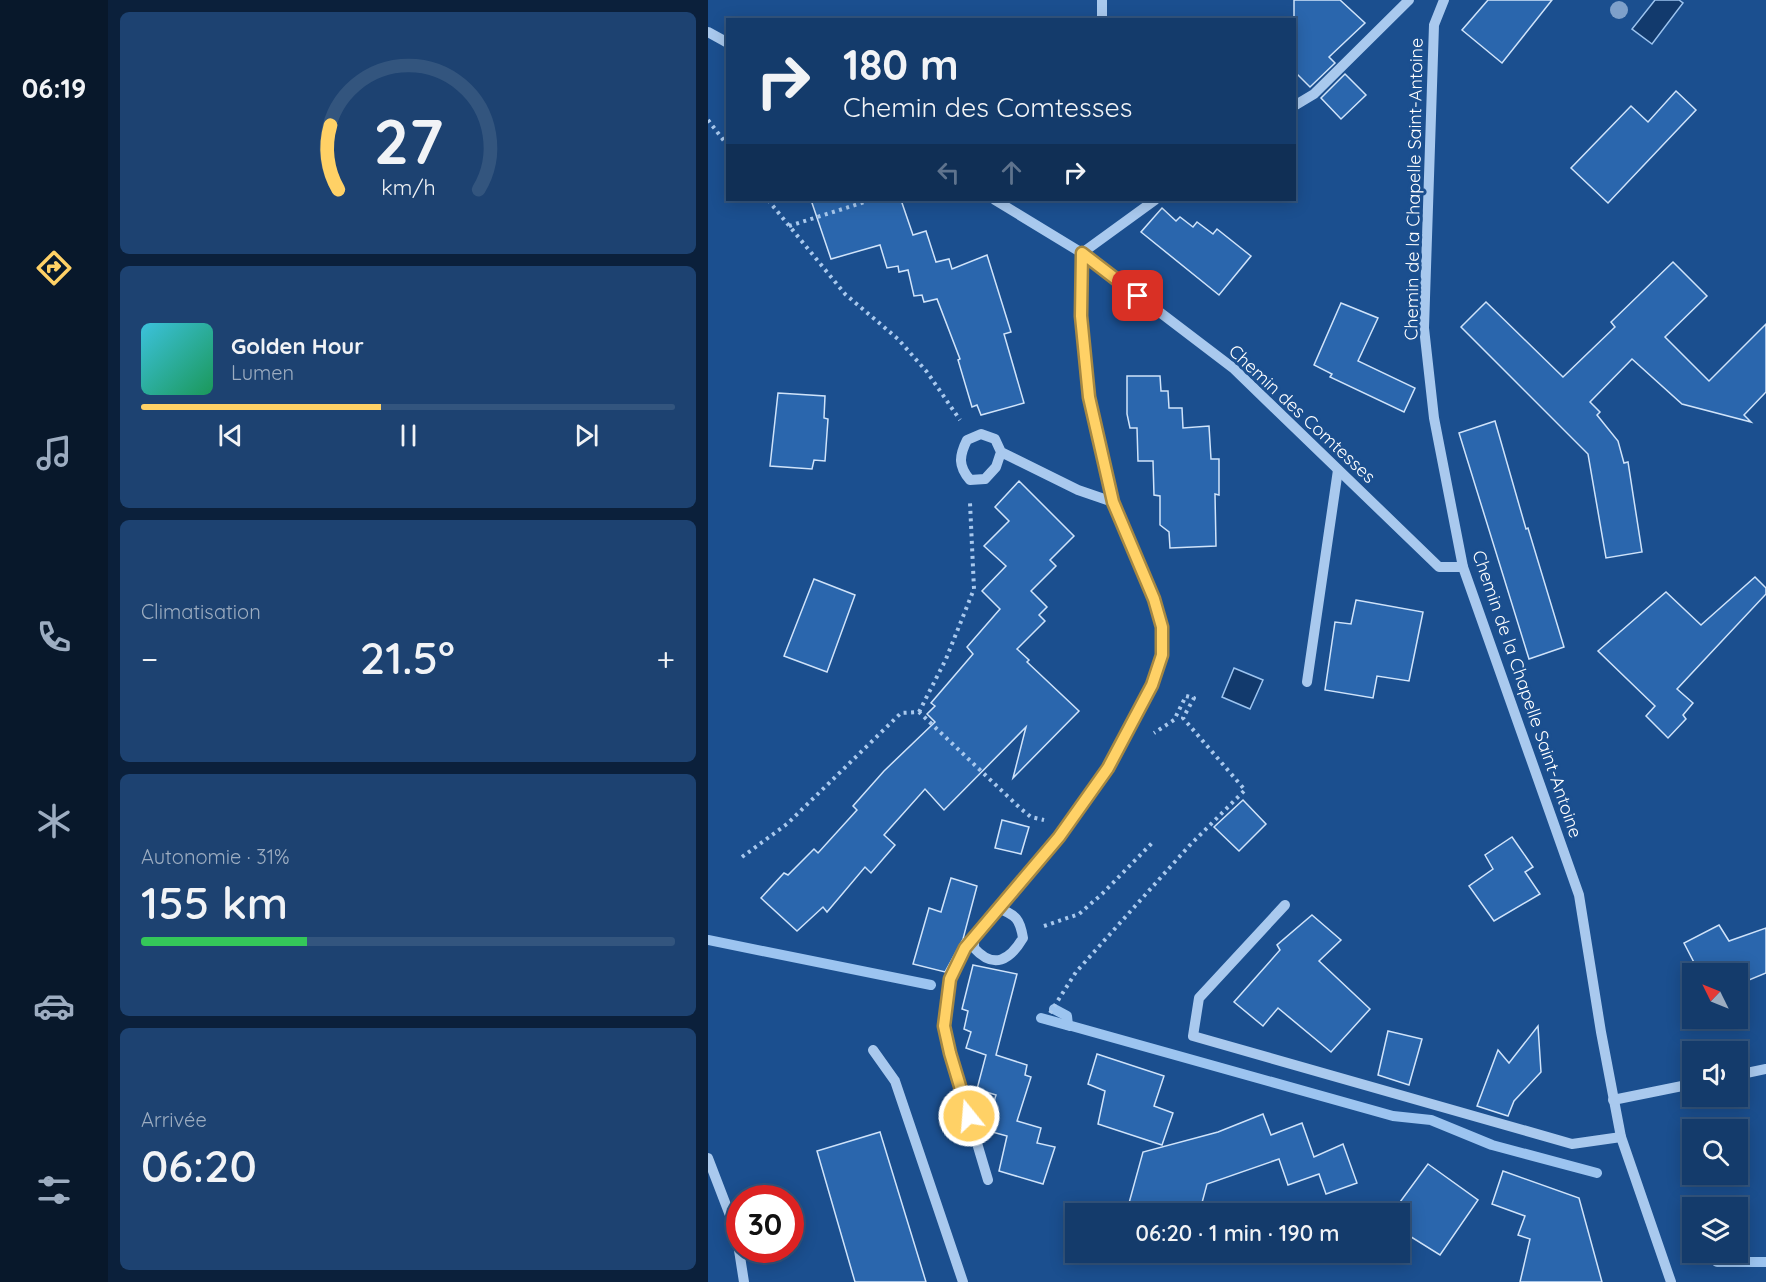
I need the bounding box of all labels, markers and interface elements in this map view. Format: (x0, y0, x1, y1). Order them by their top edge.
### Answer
text: 180 m (843, 38, 959, 91)
street label: Chemin de la Chapelle Saint-Antoine (1399, 38, 1428, 340)
icon: right (744, 42, 822, 120)
text: 06:19 (22, 71, 86, 105)
text: Chemin des Comtesses (843, 90, 1132, 124)
text: 27 (373, 102, 443, 180)
icon: left (932, 156, 965, 189)
icon: ahead (995, 156, 1028, 189)
icon: right (1058, 156, 1091, 189)
text: km/h (381, 174, 435, 200)
icon: directions (33, 247, 75, 289)
pin (1112, 270, 1163, 321)
icon: arrive (1121, 279, 1154, 312)
text: Golden Hour (231, 332, 364, 360)
street label: Chemin des Comtesses (1224, 339, 1381, 488)
text: Lumen (231, 360, 294, 385)
icon: previous (214, 419, 247, 452)
icon: pause (392, 419, 425, 452)
icon: next (570, 419, 603, 452)
icon: music (33, 432, 75, 474)
street label: Chemin de la Chapelle Saint-Antoine (1467, 547, 1588, 841)
text: Climatisation (141, 599, 261, 624)
icon: phone (33, 616, 75, 658)
text: 21.5° (360, 629, 455, 685)
text: − (141, 638, 158, 679)
text: + (656, 638, 675, 679)
icon: climate (33, 800, 75, 842)
text: Autonomie · 31% (141, 844, 290, 869)
text: 155 km (141, 874, 288, 930)
north arrow (1682, 963, 1748, 1029)
map controls (1682, 963, 1748, 1263)
icon: car (33, 985, 75, 1027)
button: sound (1682, 1041, 1748, 1107)
position arrow (937, 1084, 1001, 1148)
text: Arrivée (141, 1107, 207, 1132)
button: search (1682, 1119, 1748, 1185)
text: 06:20 (141, 1137, 257, 1193)
icon: filters (33, 1169, 75, 1211)
speed limit sign: 30 (726, 1185, 804, 1263)
button: layers (1682, 1197, 1748, 1263)
text: 06:20 · 1 min · 190 m (1136, 1219, 1339, 1247)

